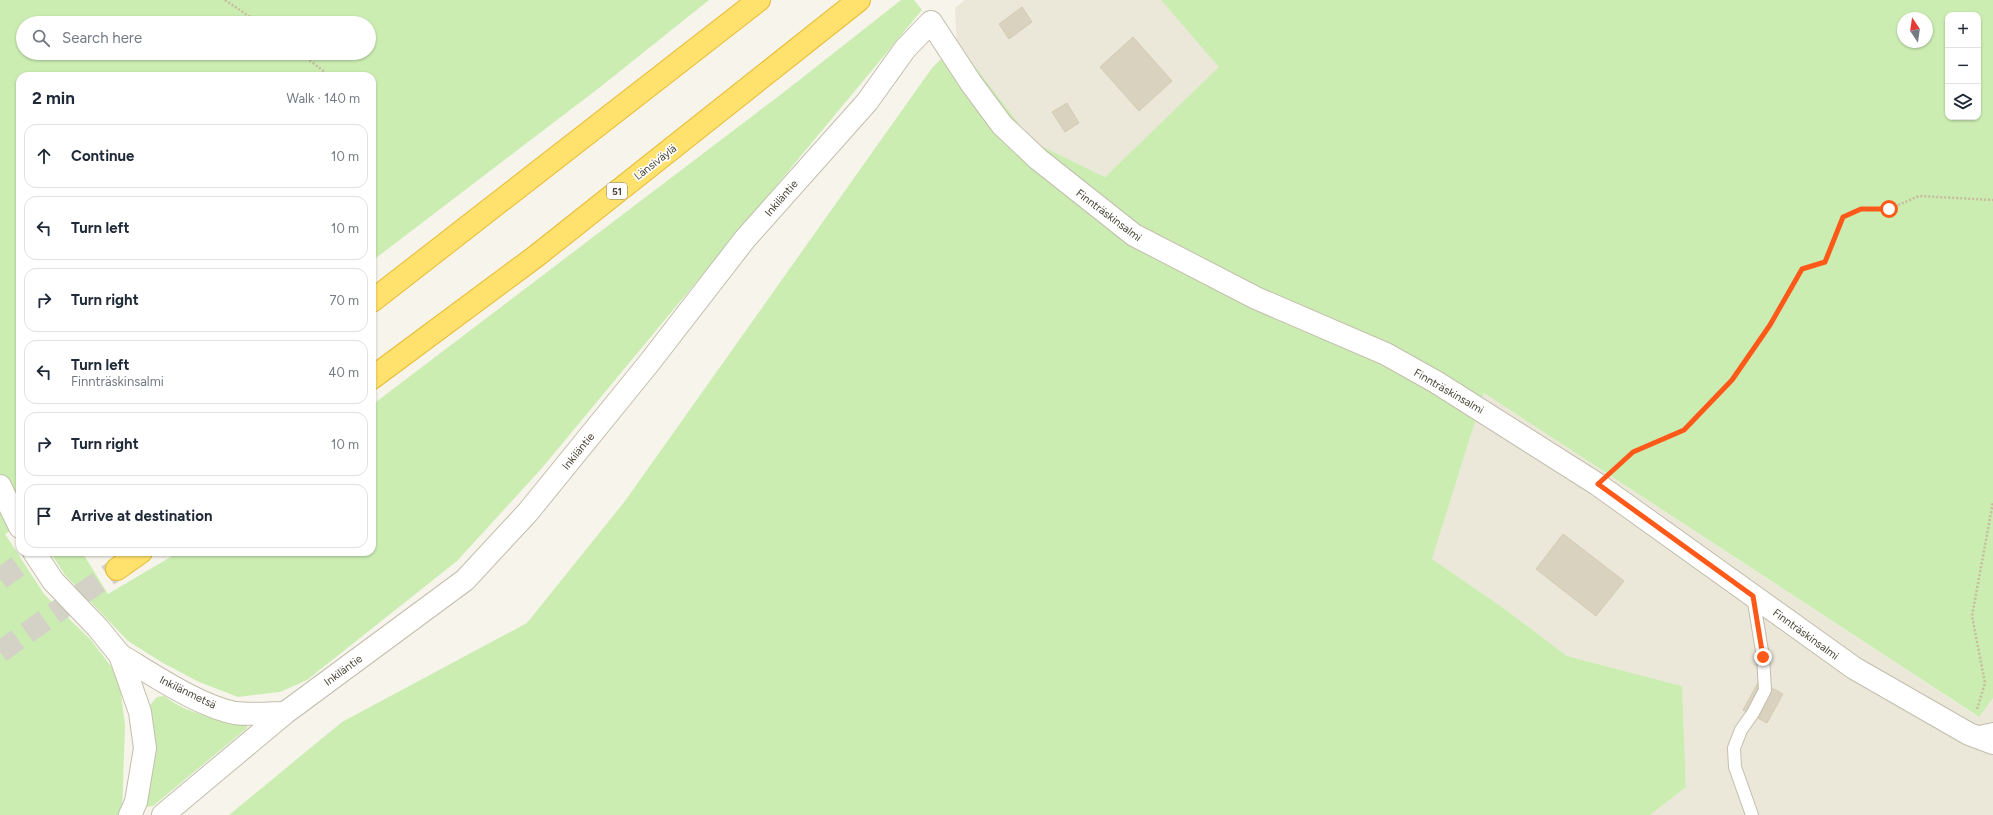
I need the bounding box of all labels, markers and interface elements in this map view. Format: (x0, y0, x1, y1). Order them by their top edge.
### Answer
north arrow (1897, 12, 1933, 48)
map controls (1945, 12, 1981, 120)
button: + (1945, 12, 1981, 48)
search box (16, 16, 376, 60)
icon: search (30, 27, 52, 49)
text: Search here (62, 29, 142, 47)
button: − (1945, 48, 1981, 84)
button: layers (1945, 84, 1981, 120)
text: 2 min (32, 88, 75, 108)
text: Walk · 140 m (286, 91, 360, 106)
street label: Länsiväylä (632, 142, 679, 183)
icon: ahead (33, 145, 55, 167)
text: Continue (71, 147, 134, 165)
text: 10 m (331, 149, 359, 164)
street label: Inkiläntie (762, 178, 801, 219)
road number: 51 (607, 183, 627, 199)
street label: Finnträskinsalmi (1073, 187, 1144, 244)
route start (1880, 200, 1898, 218)
icon: left (33, 217, 55, 239)
text: Turn left (71, 219, 129, 237)
text: 10 m (331, 221, 359, 236)
icon: right (33, 289, 55, 311)
text: Turn right (71, 291, 139, 309)
text: 70 m (329, 293, 359, 308)
text: Turn left (71, 356, 129, 374)
icon: left (33, 361, 55, 383)
text: 40 m (328, 365, 359, 380)
street label: Finnträskinsalmi (1412, 366, 1486, 417)
text: Finnträskinsalmi (71, 374, 164, 389)
street label: Inkiläntie (560, 430, 597, 472)
icon: right (33, 433, 55, 455)
text: Turn right (71, 435, 139, 453)
text: 10 m (331, 437, 359, 452)
icon: arrive (33, 505, 55, 527)
text: Arrive at destination (71, 507, 212, 525)
street label: Finnträskinsalmi (1770, 606, 1841, 663)
route end (1754, 648, 1772, 666)
street label: Inkiläntie (322, 652, 365, 689)
street label: Inkilänmetsä (157, 673, 218, 712)

